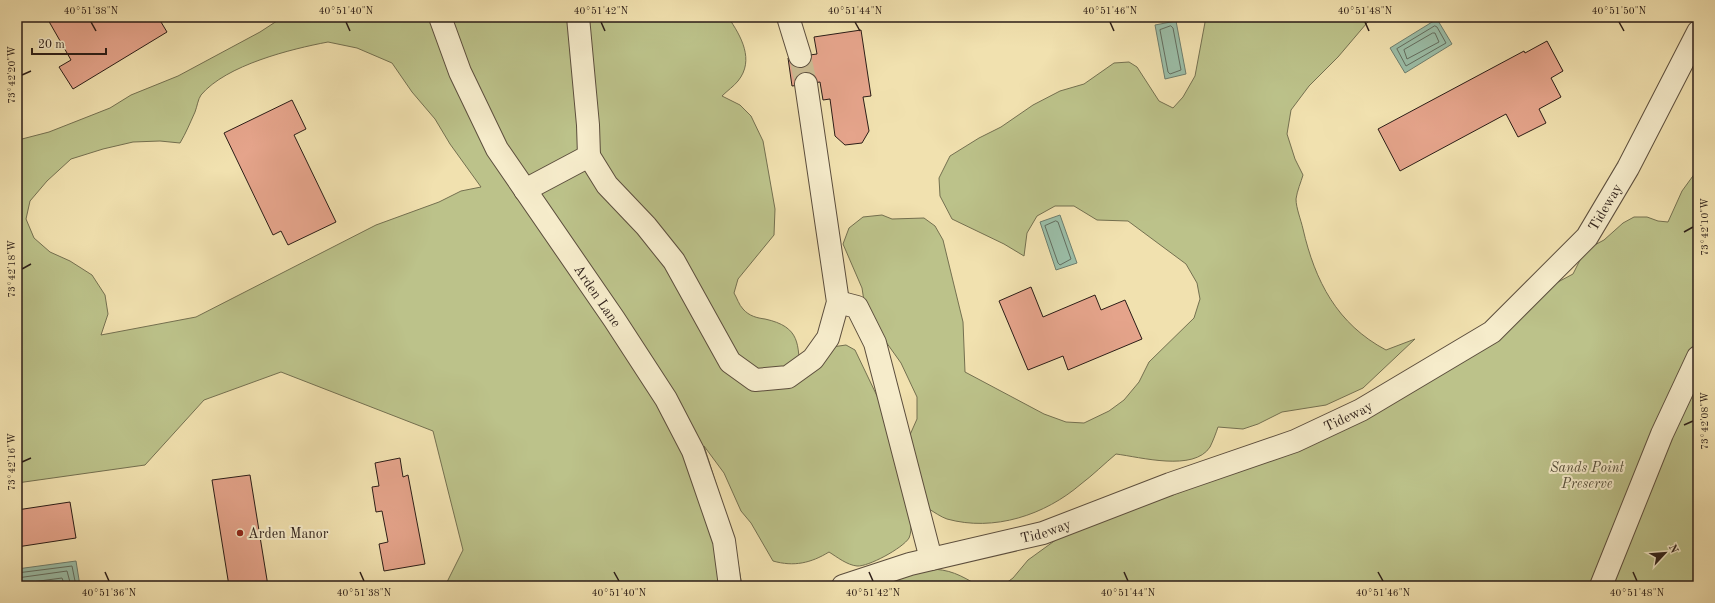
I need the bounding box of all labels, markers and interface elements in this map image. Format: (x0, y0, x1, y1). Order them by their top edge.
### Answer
text: 40°51'38"N (64, 6, 119, 16)
text: 40°51'40"N (319, 6, 374, 16)
text: 40°51'42"N (574, 6, 629, 16)
text: 40°51'44"N (828, 6, 883, 16)
text: 40°51'46"N (1083, 6, 1138, 16)
text: 40°51'48"N (1338, 6, 1393, 16)
text: 40°51'50"N (1592, 6, 1647, 16)
scale bar (32, 30, 106, 56)
text: 20 m (38, 39, 65, 51)
text: 73°42'20"W (7, 46, 17, 104)
street label: Tideway (1586, 181, 1625, 234)
text: 73°42'10"W (1700, 198, 1710, 256)
text: 73°42'18"W (7, 240, 17, 298)
street label: Arden Lane (571, 263, 623, 330)
text: 73°42'08"W (1700, 392, 1710, 450)
street label: Tideway (1322, 399, 1376, 434)
text: 73°42'16"W (7, 433, 17, 491)
park label: Sands Point Preserve (1550, 461, 1625, 491)
street label: Tideway (1019, 517, 1073, 546)
place label: Arden Manor (248, 527, 329, 541)
marker: Arden Manor (235, 528, 245, 538)
north arrow (1645, 533, 1685, 573)
text: N (1666, 543, 1680, 556)
text: 40°51'36"N (82, 588, 137, 598)
text: 40°51'38"N (337, 588, 392, 598)
text: 40°51'40"N (592, 588, 647, 598)
text: 40°51'42"N (846, 588, 901, 598)
text: 40°51'44"N (1101, 588, 1156, 598)
text: 40°51'46"N (1356, 588, 1411, 598)
text: 40°51'48"N (1610, 588, 1665, 598)

